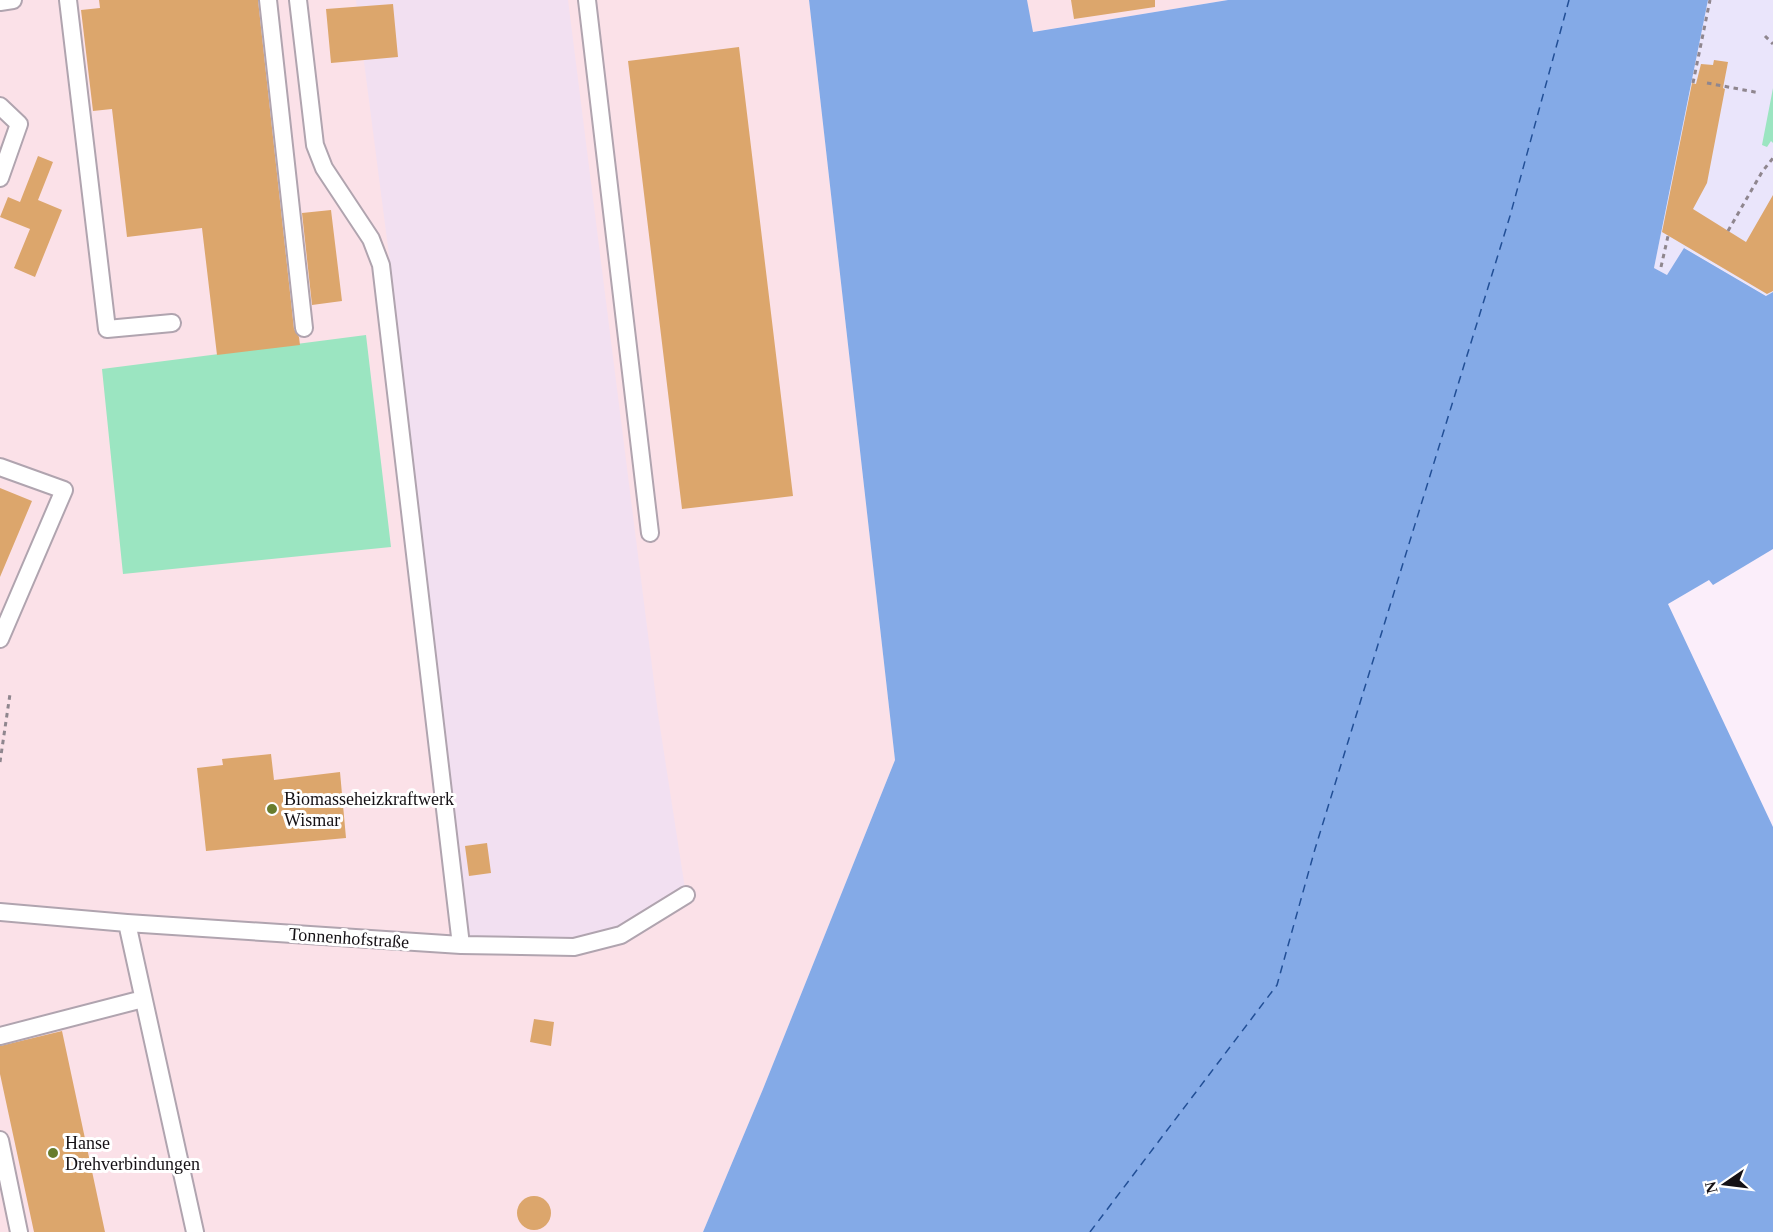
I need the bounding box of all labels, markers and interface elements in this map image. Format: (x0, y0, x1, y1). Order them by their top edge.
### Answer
place label: Biomasseheizkraftwerk Wismar (284, 789, 454, 830)
marker: Biomasseheizkraftwerk Wismar (265, 802, 279, 816)
street label: Tonnenhofstraße (288, 924, 410, 952)
place label: Hanse Drehverbindungen (65, 1133, 200, 1174)
marker: Hanse Drehverbindungen (46, 1146, 60, 1160)
north arrow (1695, 1154, 1755, 1214)
text: N (1701, 1179, 1721, 1195)

